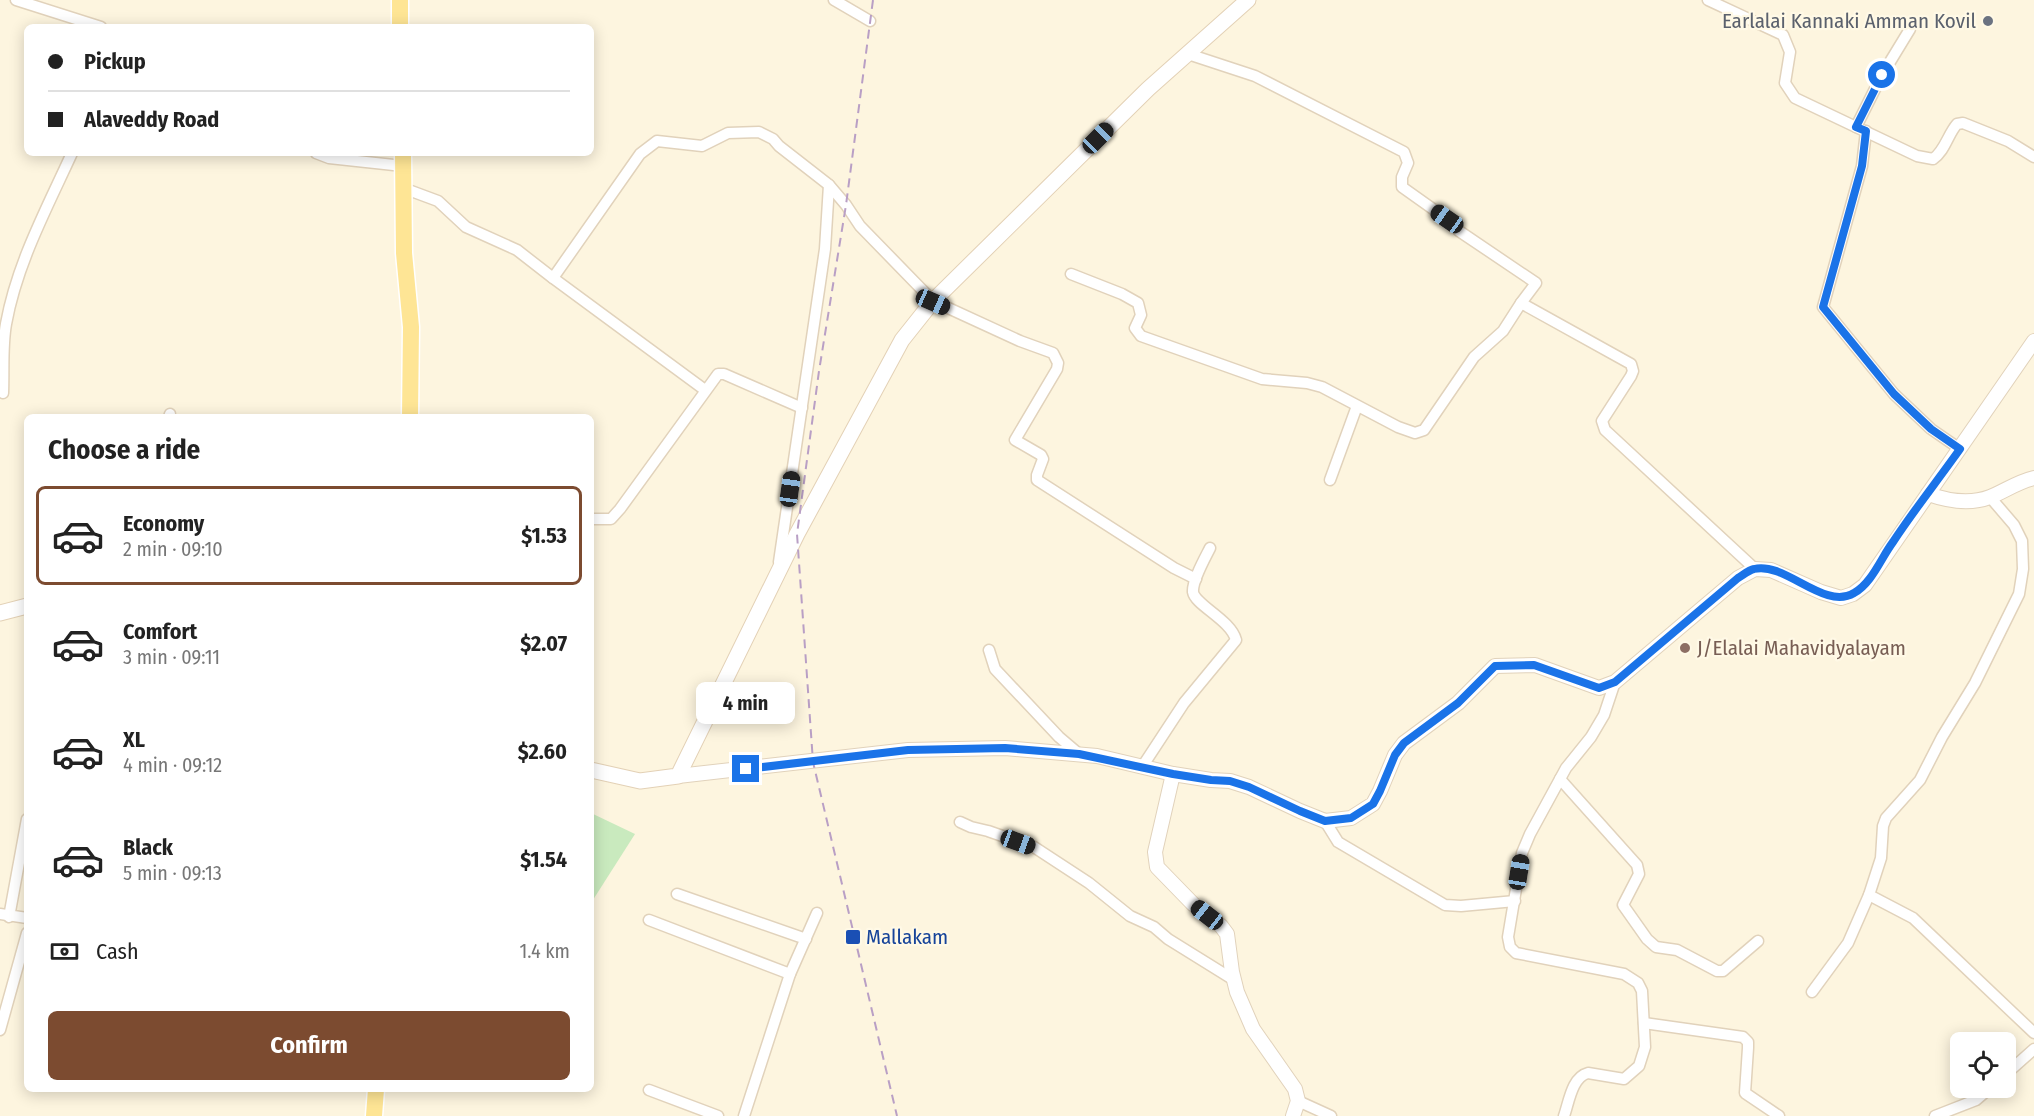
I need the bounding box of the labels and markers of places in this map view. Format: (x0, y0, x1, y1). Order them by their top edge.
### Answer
place label: Earlalai Kannaki Amman Kovil (1722, 8, 1976, 34)
marker: Earlalai Kannaki Amman Kovil (1981, 14, 1995, 28)
place label: J/Elalai Mahavidyalayam (1697, 635, 1906, 661)
marker: J/Elalai Mahavidyalayam (1678, 641, 1692, 655)
place label: Mallakam (866, 924, 948, 950)
marker: Mallakam (844, 928, 862, 946)

